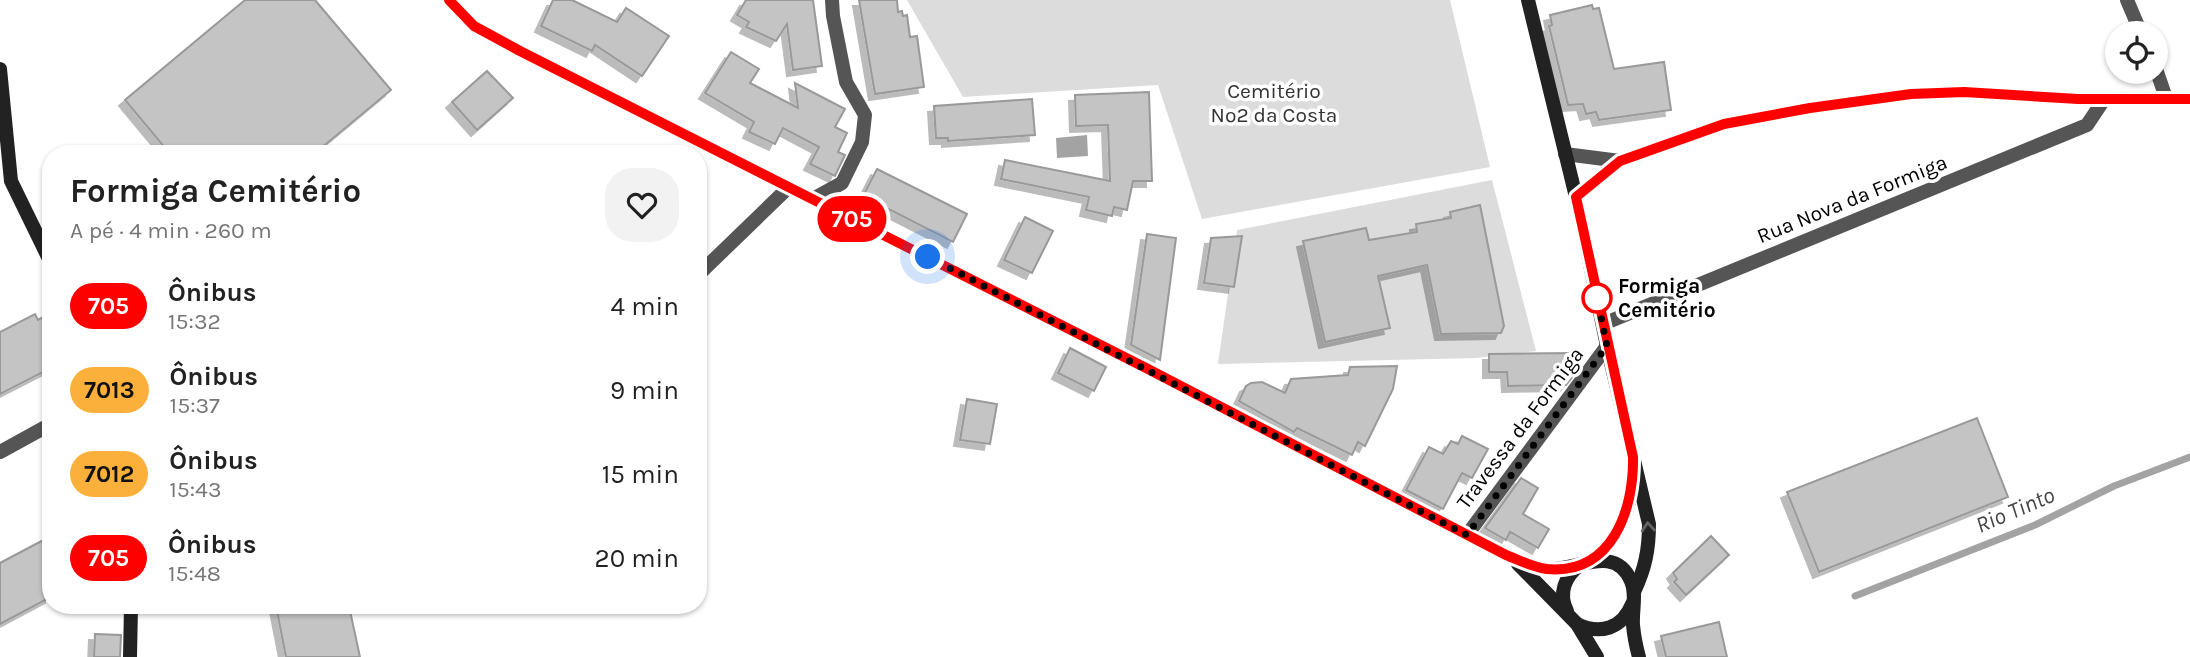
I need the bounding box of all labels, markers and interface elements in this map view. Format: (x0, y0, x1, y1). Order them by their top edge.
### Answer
map controls (2105, 21, 2168, 84)
button: locate (2105, 21, 2168, 84)
park label: Cemitério Nº2 da Costa (1211, 79, 1337, 127)
street label: Rua Nova da Formiga (1753, 150, 1951, 248)
button: heart (605, 168, 679, 242)
text: Formiga Cemitério (70, 172, 361, 210)
line badge: 705 (812, 196, 892, 242)
text: 705 (831, 205, 873, 233)
text: A pé · 4 min · 260 m (70, 217, 272, 244)
your location (910, 239, 945, 274)
place label: Formiga Cemitério (1618, 274, 1716, 322)
text: Ônibus (168, 277, 256, 308)
marker: Formiga Cemitério (1582, 283, 1612, 313)
text: 4 min (611, 291, 679, 322)
text: 705 (88, 292, 129, 320)
text: 15:32 (168, 308, 221, 335)
street label: Travessa da Formiga (1451, 343, 1589, 513)
text: Ônibus (170, 361, 258, 392)
text: 9 min (610, 375, 679, 406)
text: 7013 (84, 376, 135, 404)
text: 15:37 (170, 392, 220, 419)
text: Ônibus (169, 445, 258, 476)
text: 15 min (602, 459, 679, 490)
text: 7012 (84, 460, 134, 488)
text: 15:43 (169, 476, 222, 503)
water label: Rio Tinto (1971, 481, 2059, 539)
one-way arrow (1641, 521, 1656, 532)
text: Ônibus (168, 529, 256, 560)
text: 20 min (595, 543, 679, 574)
text: 705 (88, 544, 129, 572)
text: 15:48 (168, 560, 221, 587)

